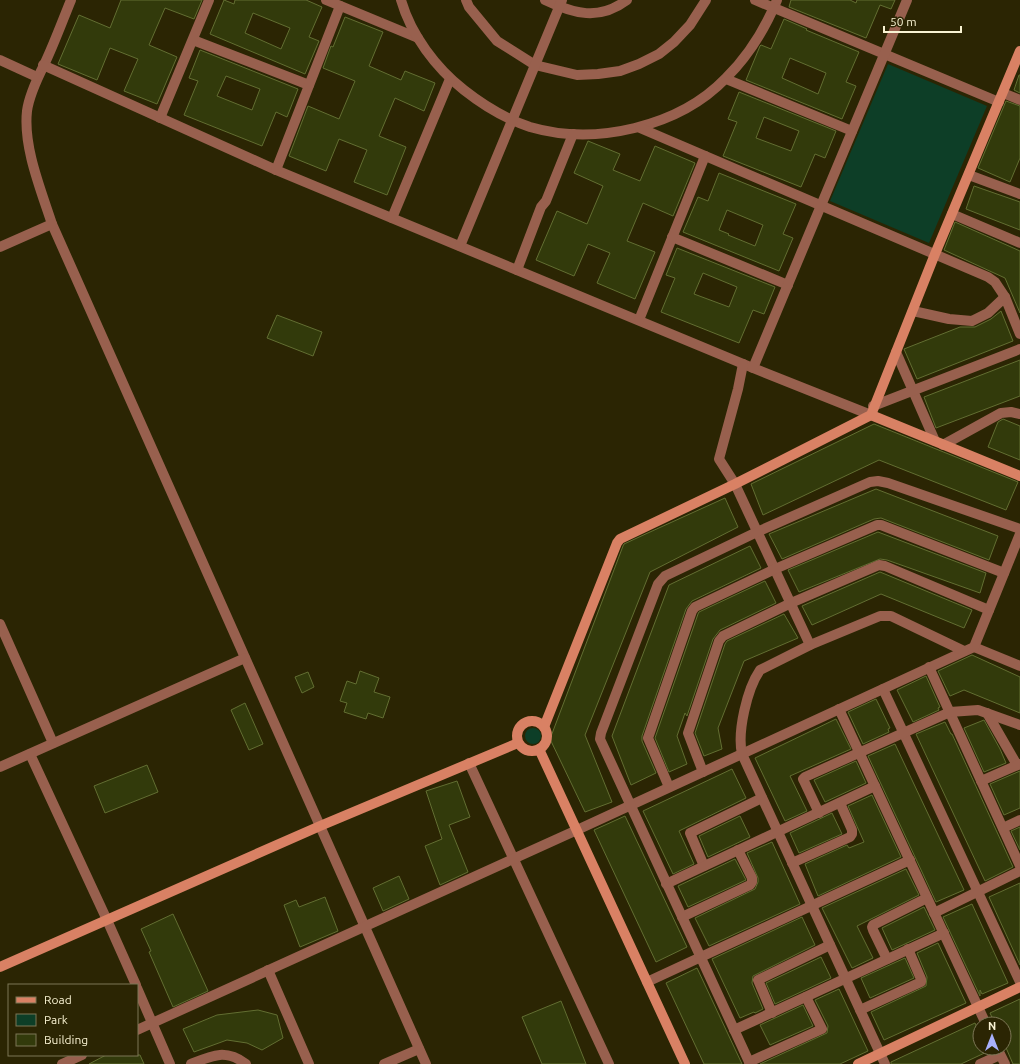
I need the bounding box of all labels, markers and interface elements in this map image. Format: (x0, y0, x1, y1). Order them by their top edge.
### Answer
scale bar (884, 8, 961, 34)
text: 50 m (890, 15, 917, 28)
legend (8, 984, 138, 1056)
text: Road (44, 993, 72, 1006)
text: Park (44, 1013, 68, 1026)
north arrow (972, 1016, 1012, 1056)
text: N (988, 1020, 996, 1032)
text: Building (44, 1033, 88, 1046)

